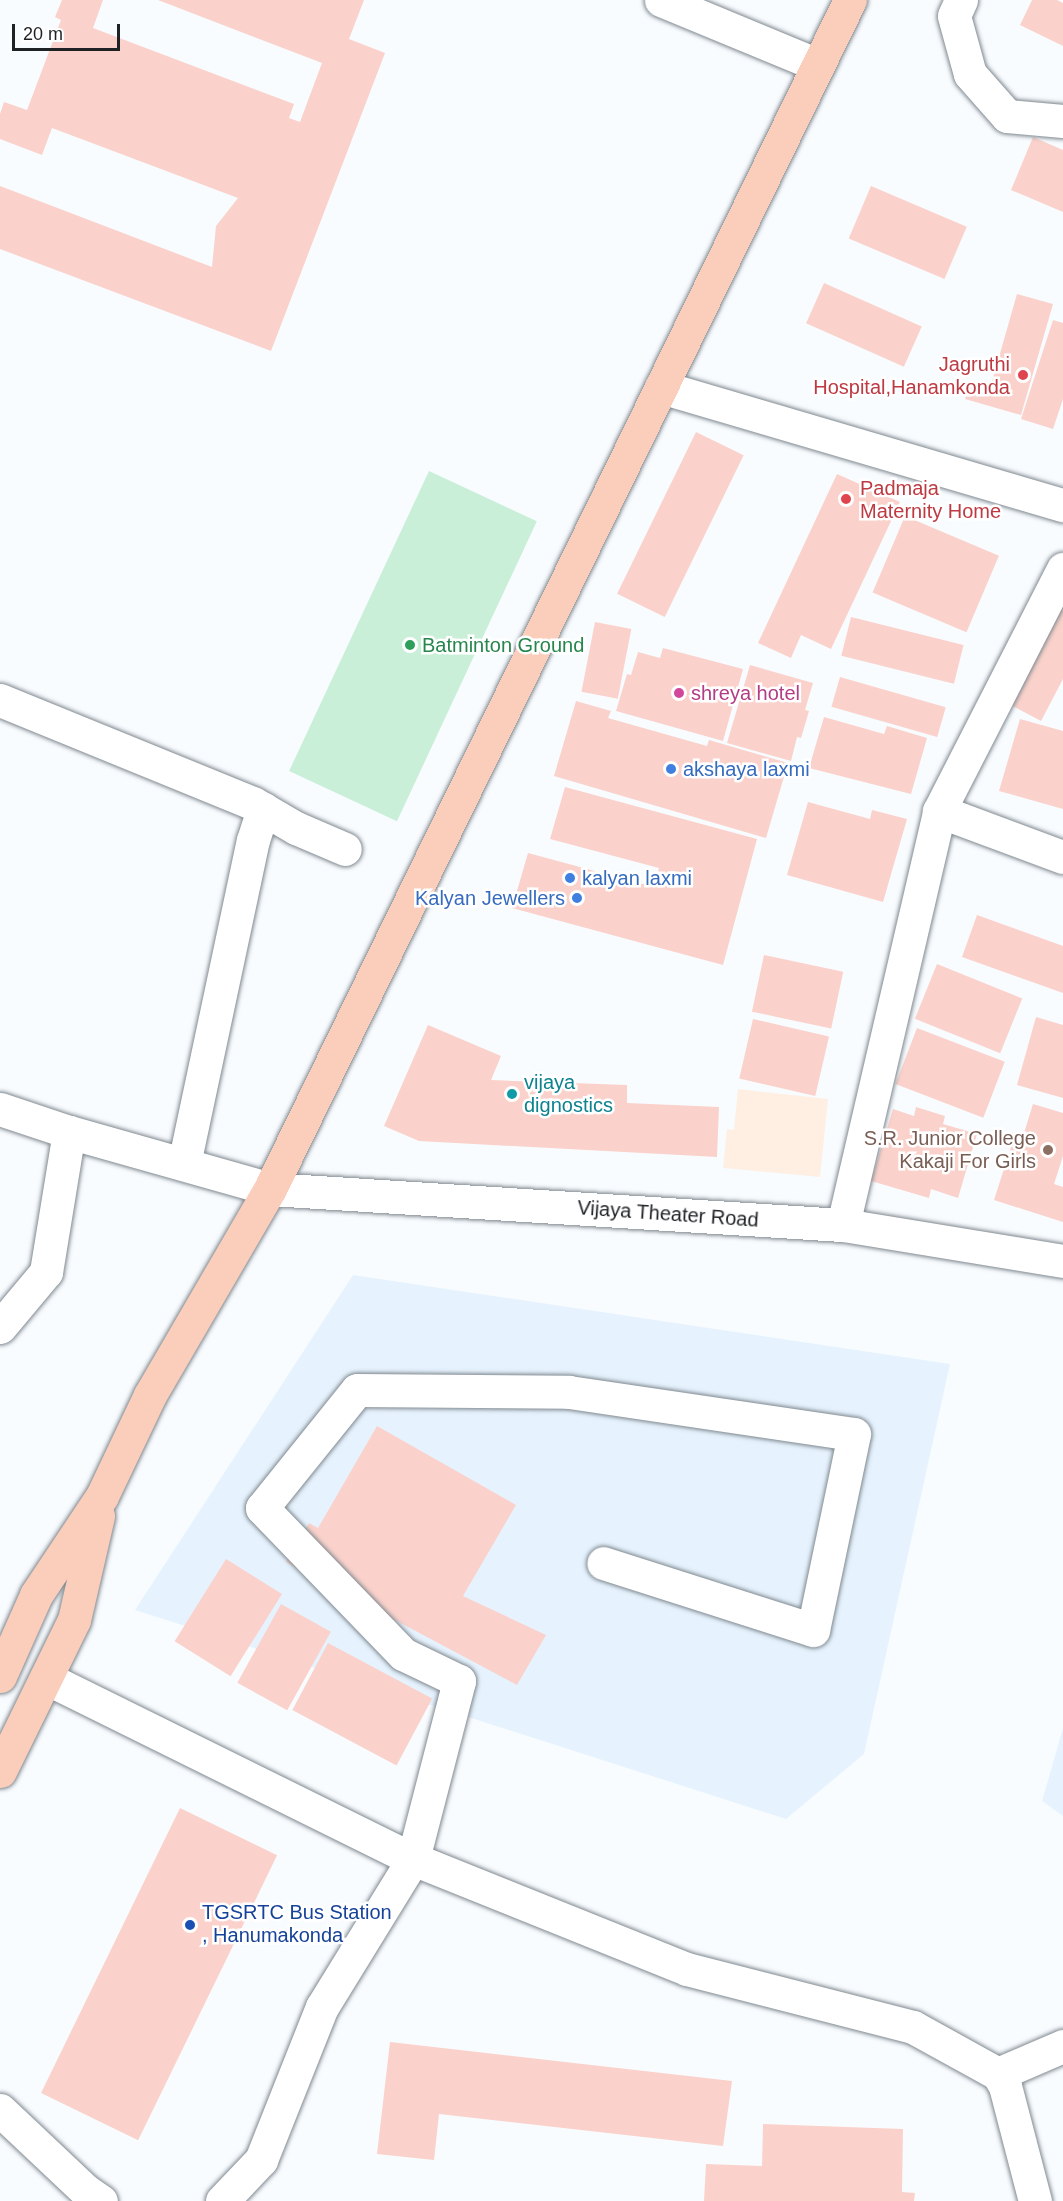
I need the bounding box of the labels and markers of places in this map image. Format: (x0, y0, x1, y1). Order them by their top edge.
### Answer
place label: Jagruthi Hospital,Hanamkonda (813, 352, 1010, 399)
marker: Jagruthi Hospital,Hanamkonda (1014, 366, 1032, 384)
place label: Padmaja Maternity Home (860, 476, 1001, 523)
marker: Padmaja Maternity Home (837, 490, 855, 508)
place label: Batminton Ground (422, 633, 584, 657)
marker: Batminton Ground (403, 638, 417, 652)
place label: shreya hotel (691, 681, 800, 705)
marker: shreya hotel (672, 686, 686, 700)
place label: akshaya laxmi (683, 757, 810, 781)
marker: akshaya laxmi (664, 762, 678, 776)
place label: kalyan laxmi (582, 866, 692, 890)
marker: kalyan laxmi (563, 871, 577, 885)
place label: Kalyan Jewellers (415, 886, 565, 910)
marker: Kalyan Jewellers (570, 891, 584, 905)
place label: vijaya dignostics (524, 1070, 613, 1117)
marker: vijaya dignostics (505, 1087, 519, 1101)
place label: S.R. Junior College Kakaji For Girls (864, 1126, 1036, 1173)
marker: S.R. Junior College Kakaji For Girls (1041, 1143, 1055, 1157)
place label: TGSRTC Bus Station , Hanumakonda (202, 1901, 392, 1948)
marker: TGSRTC Bus Station , Hanumakonda (183, 1918, 197, 1932)

